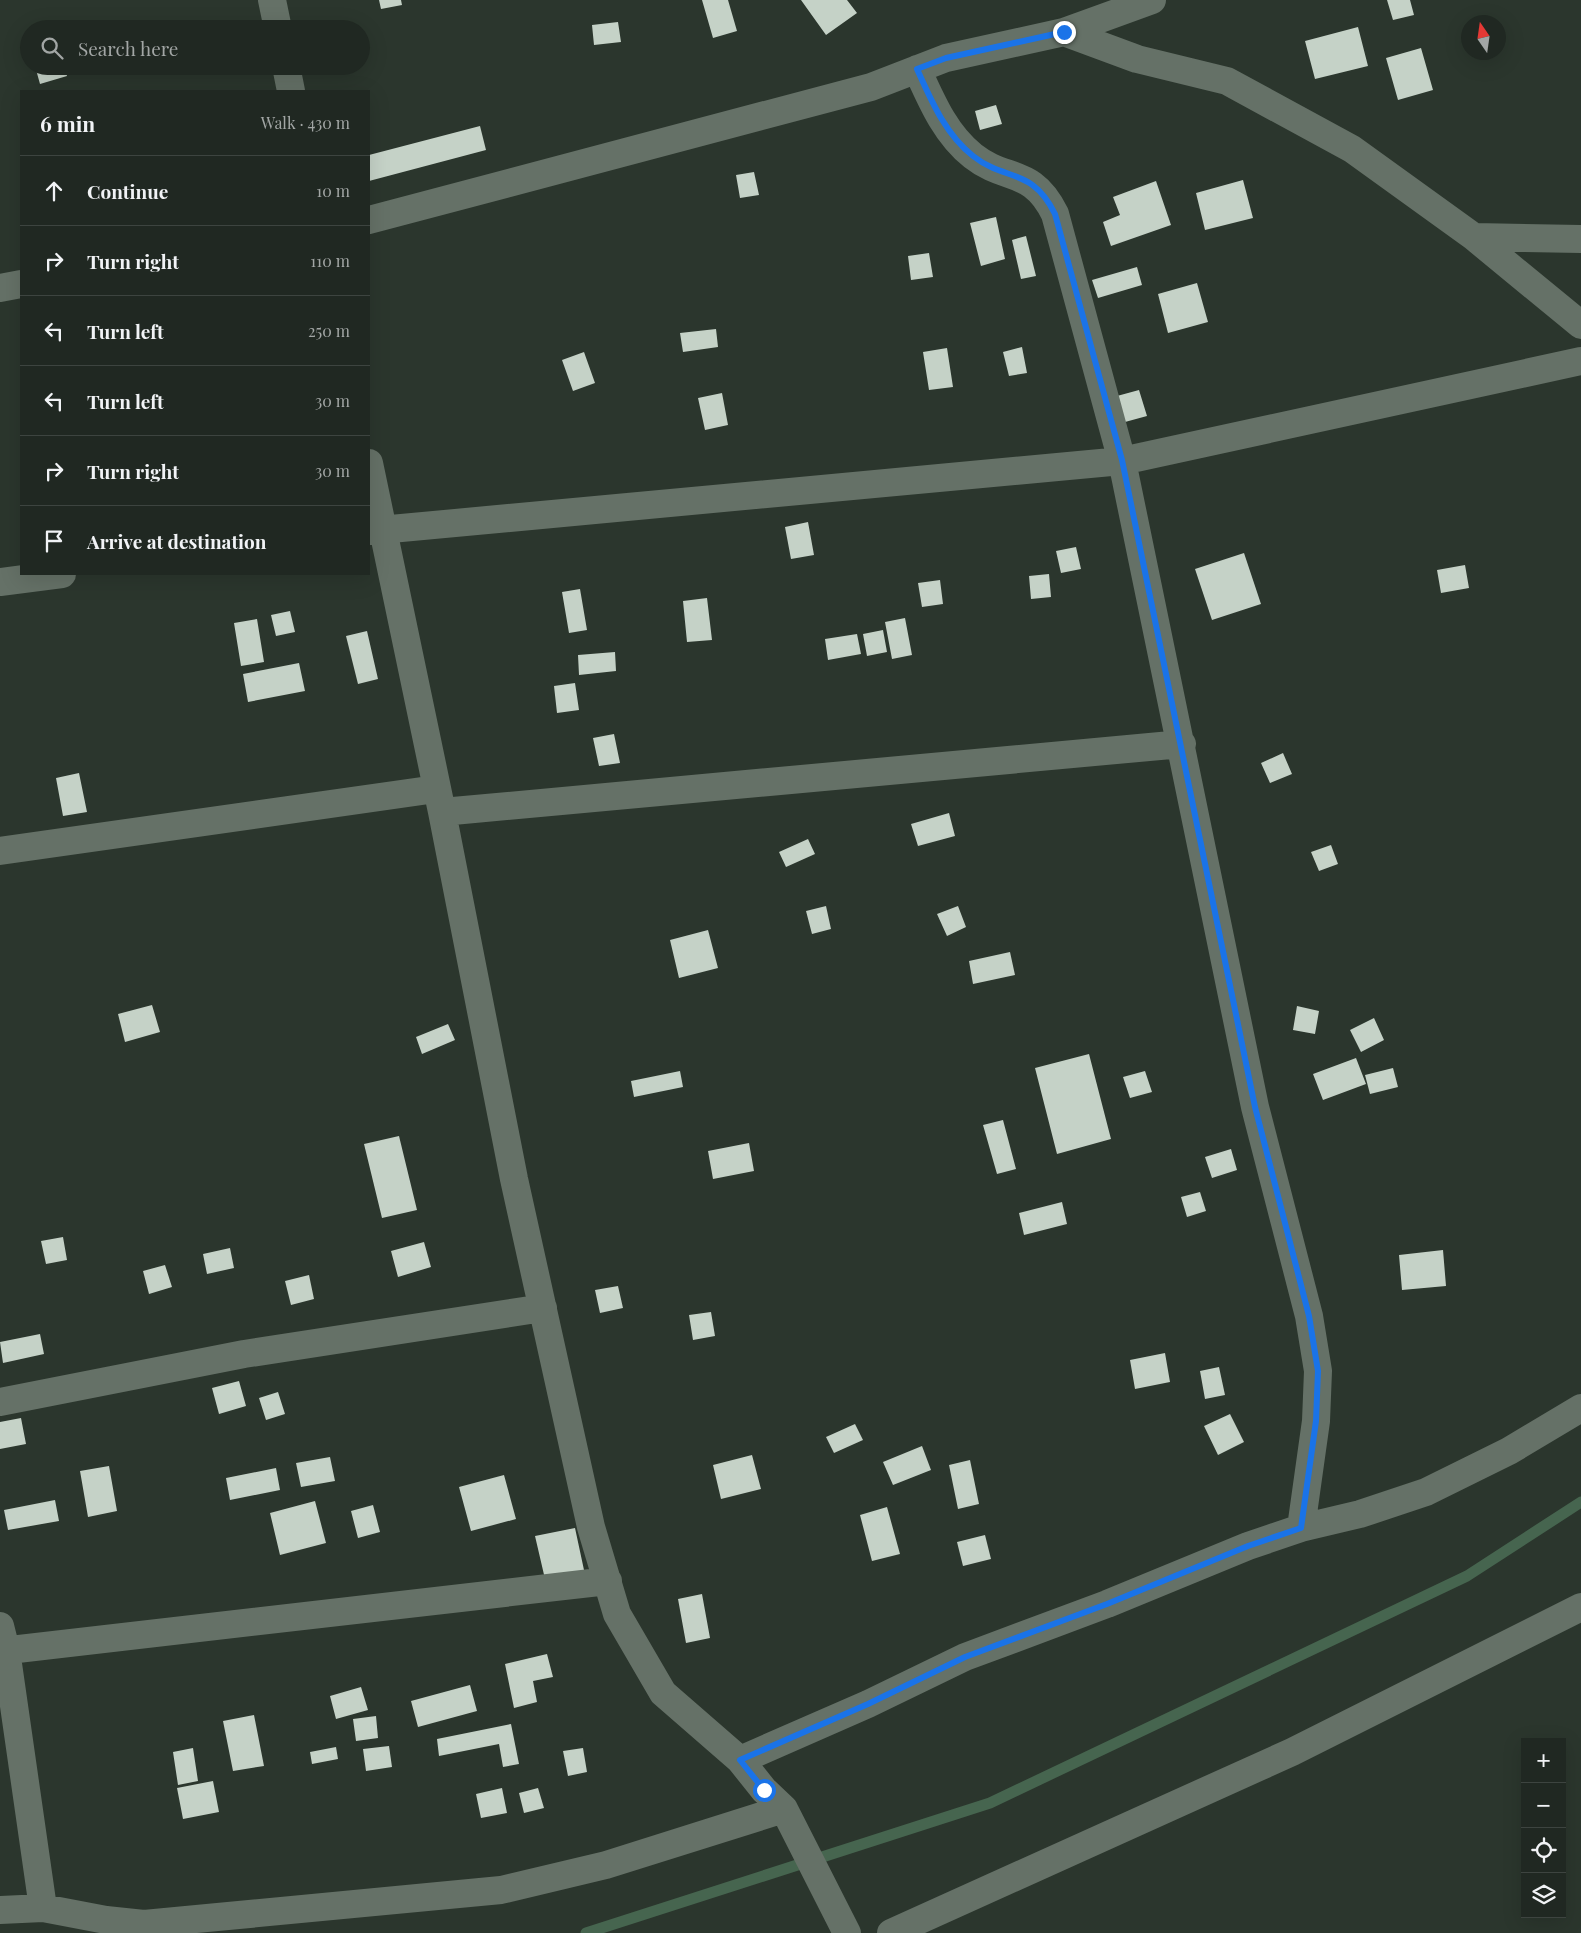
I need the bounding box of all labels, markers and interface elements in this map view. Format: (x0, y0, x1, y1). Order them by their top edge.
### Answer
north arrow (1461, 15, 1506, 60)
search box (20, 20, 370, 75)
route end (1053, 21, 1076, 44)
icon: search (38, 34, 66, 62)
text: Search here (78, 35, 178, 61)
text: 6 min (40, 109, 95, 137)
text: Walk · 430 m (261, 112, 350, 133)
icon: ahead (40, 177, 68, 205)
text: Continue (87, 178, 168, 204)
text: 10 m (316, 180, 350, 201)
icon: right (40, 247, 68, 275)
text: Turn right (87, 248, 179, 274)
text: 110 m (310, 250, 350, 271)
icon: left (40, 317, 68, 345)
text: Turn left (87, 318, 164, 344)
text: 250 m (308, 320, 350, 341)
icon: left (40, 387, 68, 415)
text: Turn left (87, 388, 164, 414)
text: 30 m (315, 390, 350, 411)
icon: right (40, 457, 68, 485)
text: Turn right (87, 458, 179, 484)
text: 30 m (315, 460, 350, 481)
icon: arrive (40, 527, 68, 555)
text: Arrive at destination (87, 528, 267, 554)
map controls (1521, 1738, 1566, 1918)
button: + (1521, 1738, 1566, 1783)
route start (753, 1779, 776, 1802)
button: − (1521, 1783, 1566, 1828)
button: locate (1521, 1828, 1566, 1873)
button: layers (1521, 1873, 1566, 1918)

